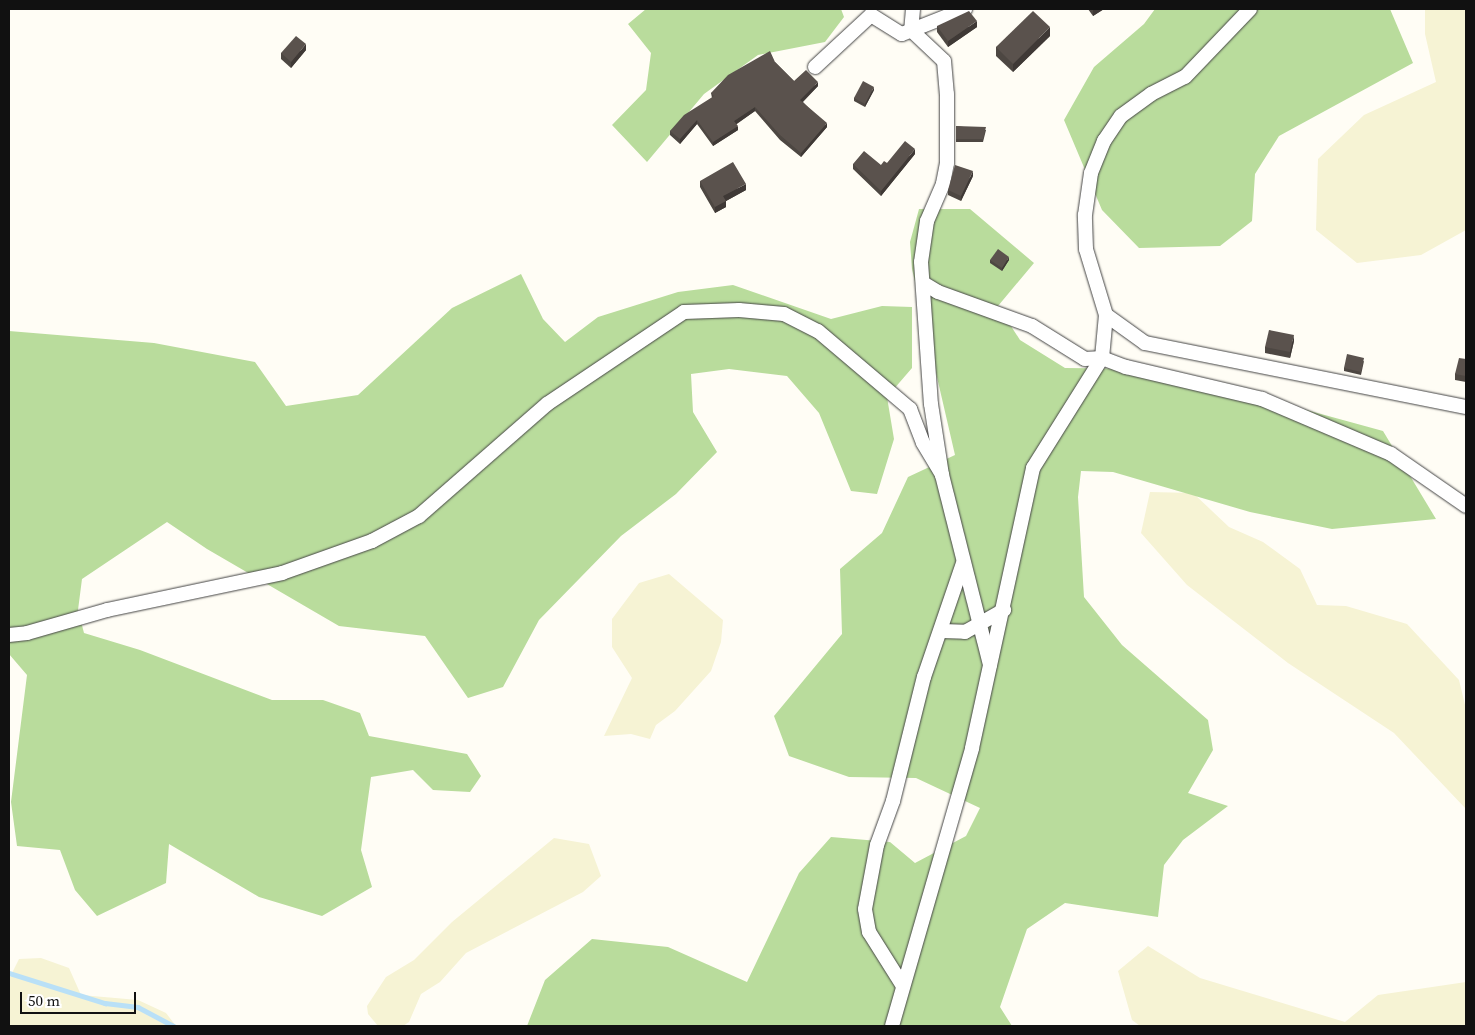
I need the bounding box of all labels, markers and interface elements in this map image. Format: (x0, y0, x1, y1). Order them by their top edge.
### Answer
scale bar (22, 982, 139, 1014)
text: 50 m (28, 990, 60, 1011)

